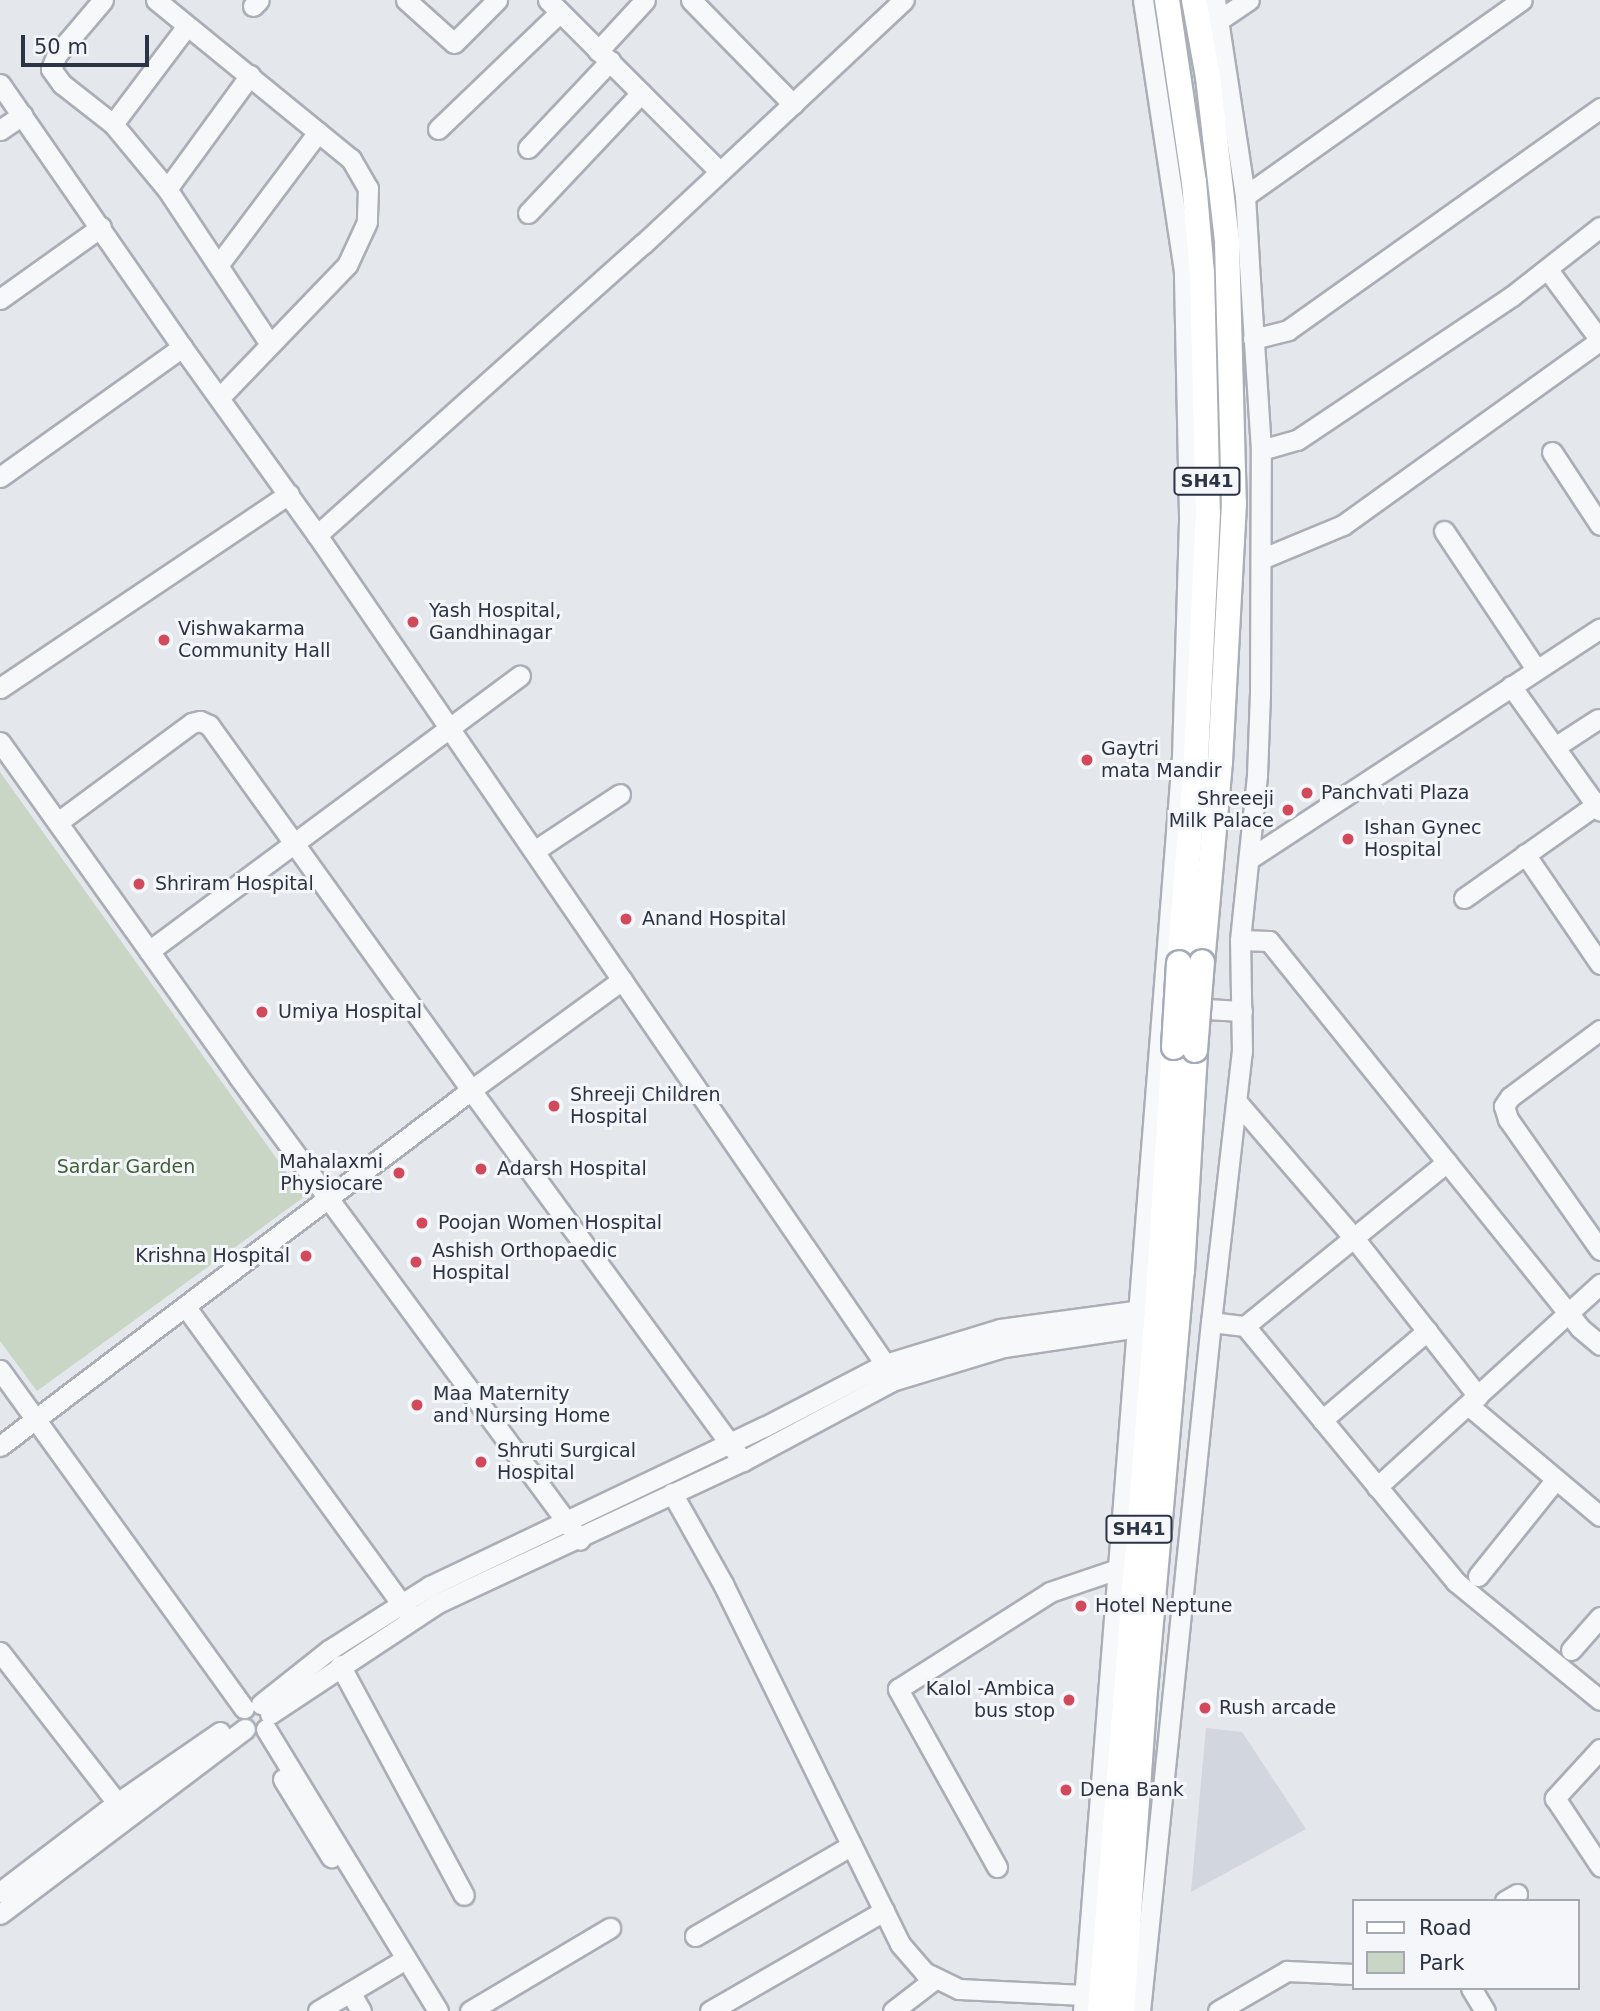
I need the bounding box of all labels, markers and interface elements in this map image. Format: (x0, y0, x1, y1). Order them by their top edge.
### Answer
scale bar (24, 21, 152, 65)
text: 50 m (34, 35, 88, 59)
road number: SH41 (1172, 466, 1242, 495)
place label: Yash Hospital, Gandhinagar (429, 600, 561, 644)
marker: Yash Hospital, Gandhinagar (403, 612, 423, 632)
place label: Vishwakarma Community Hall (178, 618, 330, 662)
marker: Vishwakarma Community Hall (156, 632, 172, 648)
place label: Gaytri mata Mandir (1101, 738, 1222, 782)
marker: Gaytri mata Mandir (1079, 752, 1095, 768)
place label: Panchvati Plaza (1321, 782, 1469, 804)
marker: Panchvati Plaza (1299, 785, 1315, 801)
place label: Shreeeji Milk Palace (1169, 788, 1274, 832)
marker: Shreeeji Milk Palace (1280, 802, 1296, 818)
place label: Ishan Gynec Hospital (1364, 817, 1481, 861)
marker: Ishan Gynec Hospital (1338, 829, 1358, 849)
place label: Shriram Hospital (155, 873, 314, 895)
marker: Shriram Hospital (129, 874, 149, 894)
place label: Anand Hospital (642, 908, 786, 930)
marker: Anand Hospital (616, 909, 636, 929)
place label: Umiya Hospital (278, 1001, 422, 1023)
marker: Umiya Hospital (252, 1002, 272, 1022)
place label: Shreeji Children Hospital (570, 1084, 721, 1128)
marker: Shreeji Children Hospital (544, 1096, 564, 1116)
place label: Mahalaxmi Physiocare (279, 1151, 383, 1195)
park label: Sardar Garden (57, 1156, 195, 1178)
place label: Adarsh Hospital (497, 1158, 647, 1180)
marker: Adarsh Hospital (471, 1159, 491, 1179)
marker: Mahalaxmi Physiocare (389, 1163, 409, 1183)
place label: Poojan Women Hospital (438, 1212, 662, 1234)
marker: Poojan Women Hospital (412, 1213, 432, 1233)
place label: Ashish Orthopaedic Hospital (432, 1240, 617, 1284)
place label: Krishna Hospital (135, 1245, 290, 1267)
marker: Krishna Hospital (296, 1246, 316, 1266)
marker: Ashish Orthopaedic Hospital (406, 1252, 426, 1272)
place label: Maa Maternity and Nursing Home (433, 1383, 610, 1427)
marker: Maa Maternity and Nursing Home (407, 1395, 427, 1415)
place label: Shruti Surgical Hospital (497, 1440, 636, 1484)
marker: Shruti Surgical Hospital (471, 1452, 491, 1472)
road number: SH41 (1104, 1514, 1174, 1544)
place label: Hotel Neptune (1095, 1595, 1233, 1617)
marker: Hotel Neptune (1073, 1598, 1089, 1614)
place label: Kalol -Ambica bus stop (926, 1678, 1055, 1722)
marker: Kalol -Ambica bus stop (1061, 1692, 1077, 1708)
place label: Rush arcade (1219, 1697, 1336, 1719)
marker: Rush arcade (1197, 1700, 1213, 1716)
place label: Dena Bank (1080, 1779, 1184, 1801)
marker: Dena Bank (1058, 1782, 1074, 1798)
legend (1352, 1899, 1579, 1990)
text: Road (1419, 1916, 1472, 1940)
text: Park (1419, 1951, 1464, 1975)

